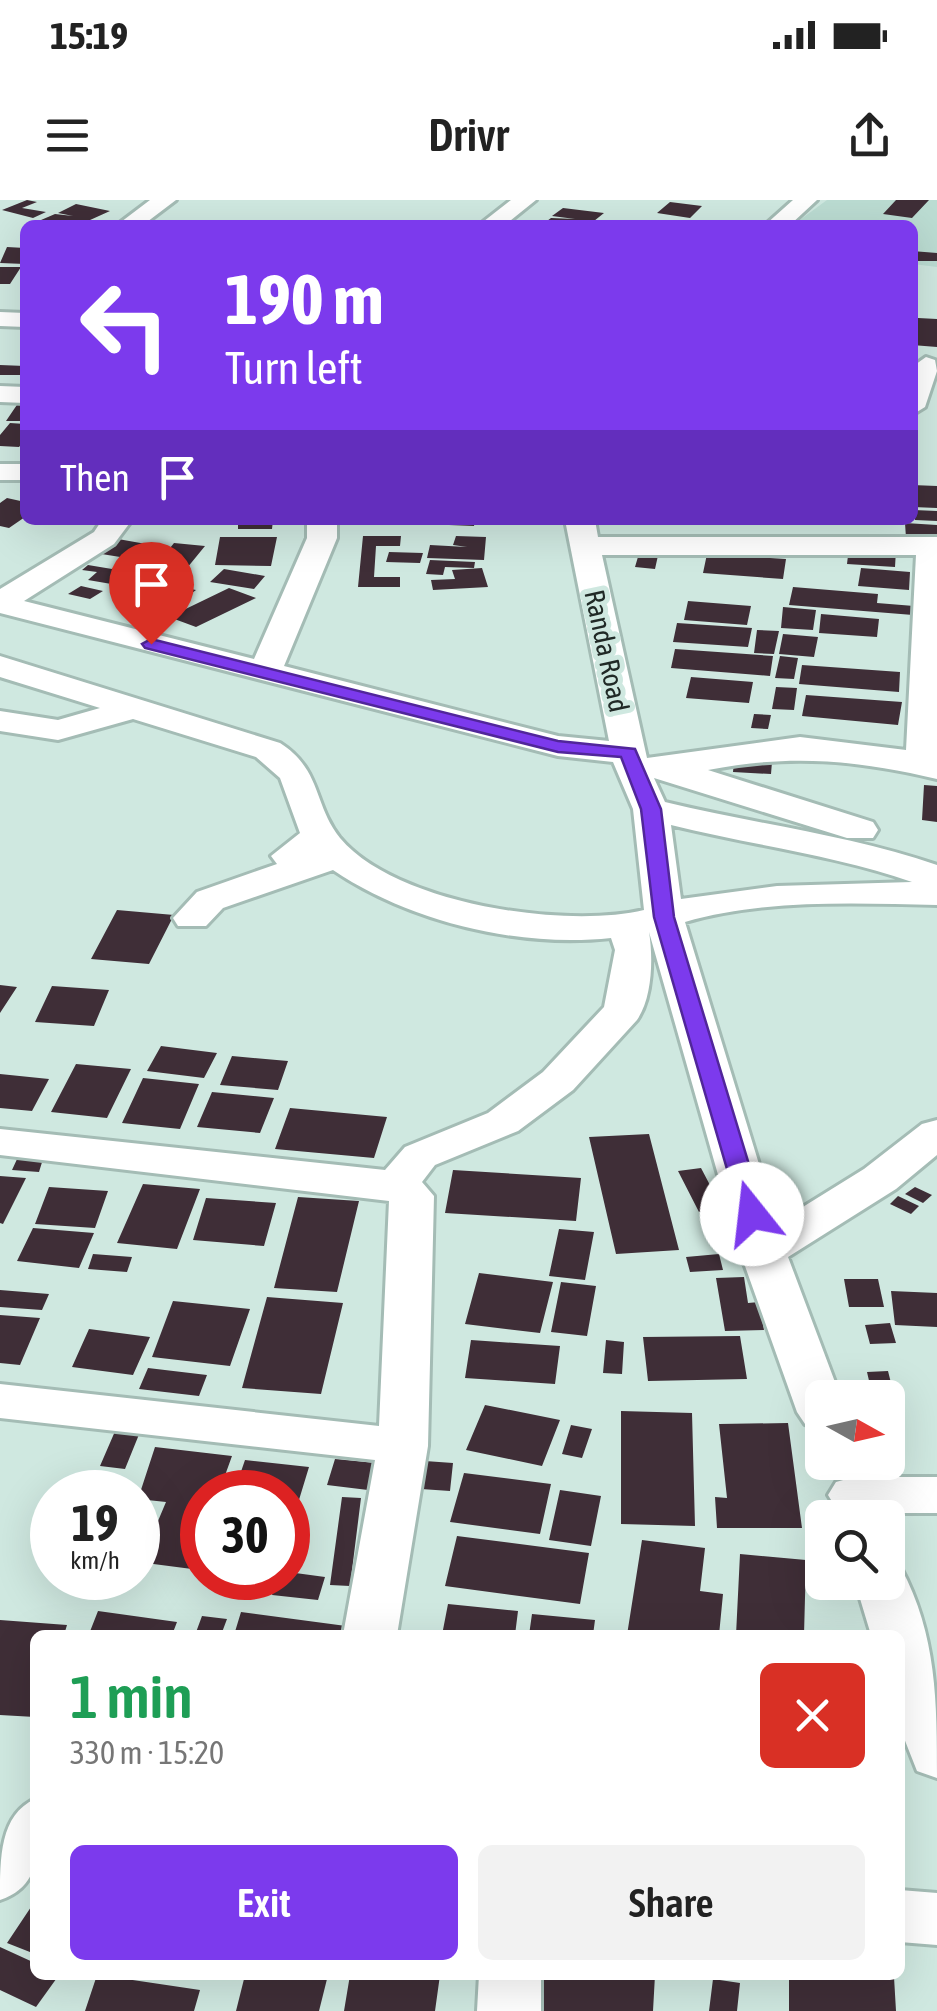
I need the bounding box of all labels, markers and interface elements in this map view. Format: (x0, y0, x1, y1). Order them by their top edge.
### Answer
text: 15:19 (50, 14, 128, 57)
icon: menu (40, 108, 95, 163)
icon: share (842, 108, 897, 163)
text: Drivr (428, 109, 509, 161)
text: 190 m (225, 259, 384, 339)
icon: left (60, 260, 190, 390)
text: Turn left (225, 342, 363, 394)
icon: arrive (150, 450, 205, 505)
text: Then (60, 456, 130, 499)
pin (109, 542, 194, 645)
icon: arrive (124, 557, 179, 612)
street label: Randa Road (578, 587, 636, 715)
position arrow (700, 1162, 804, 1266)
north arrow (805, 1380, 905, 1480)
map controls (805, 1380, 905, 1600)
speed limit sign: 30 (180, 1470, 310, 1600)
text: 19 (71, 1494, 118, 1552)
button: search (805, 1500, 905, 1600)
text: km/h (70, 1546, 120, 1574)
text: 1 min (70, 1662, 193, 1731)
button: close (760, 1663, 865, 1768)
text: 330 m · 15:20 (70, 1734, 224, 1771)
button: Exit (70, 1845, 458, 1960)
button: Share (478, 1845, 865, 1960)

